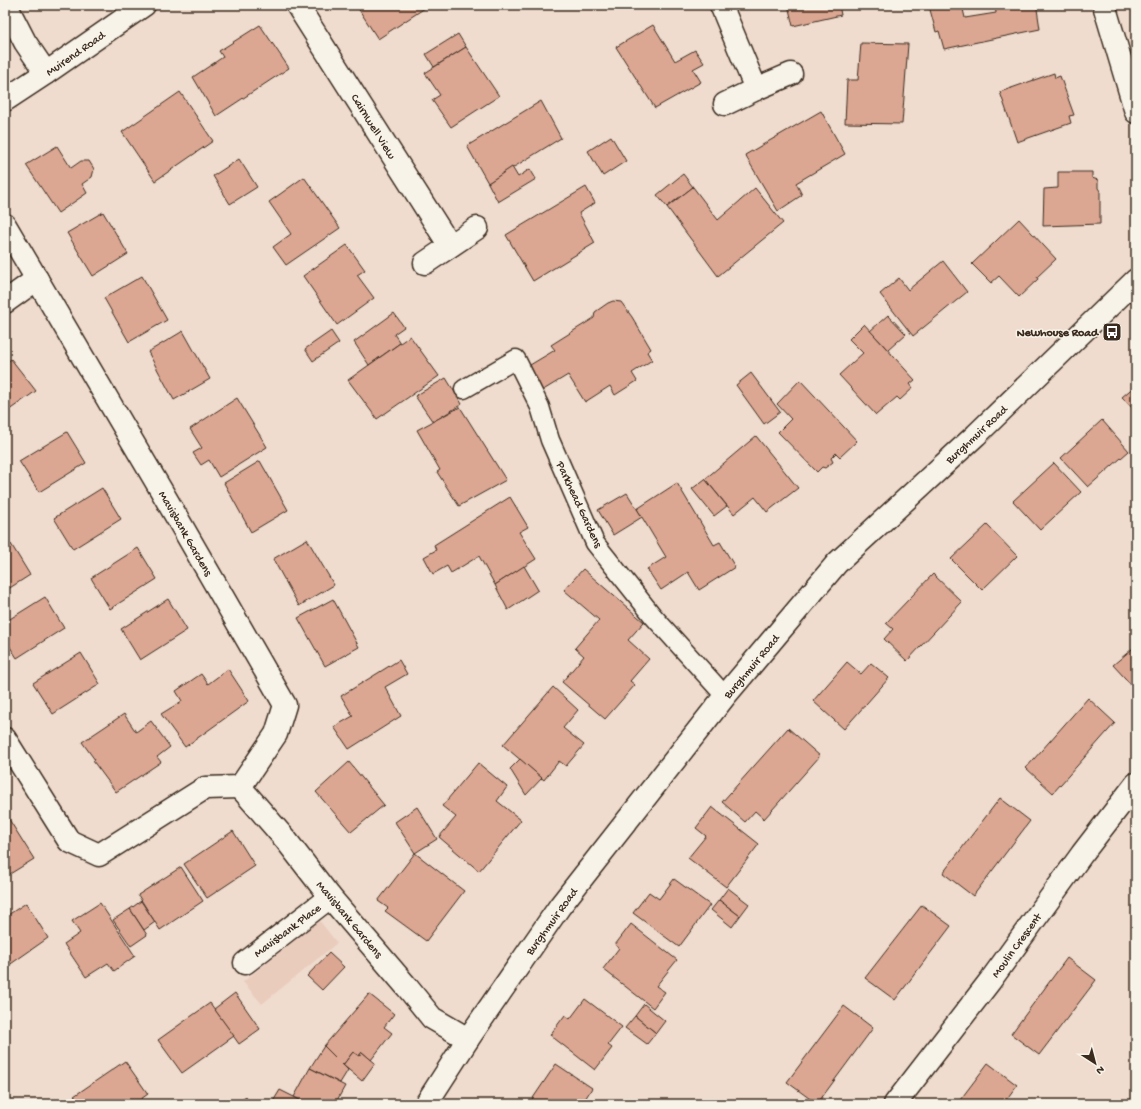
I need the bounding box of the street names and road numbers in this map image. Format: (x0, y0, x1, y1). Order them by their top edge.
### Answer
street label: Muirend Road (44, 29, 109, 80)
street label: Cairnwell View (347, 92, 398, 163)
street label: Burghmuir Road (943, 403, 1012, 468)
street label: Parkhead Gardens (552, 458, 605, 551)
street label: Mavisbank Gardens (154, 489, 215, 580)
street label: Burghmuir Road (721, 632, 784, 703)
street label: Mavisbank Gardens (312, 879, 385, 962)
street label: Burghmuir Road (523, 885, 582, 959)
street label: Mavisbank Place (252, 901, 325, 961)
street label: Moulin Crescent (990, 910, 1046, 981)

